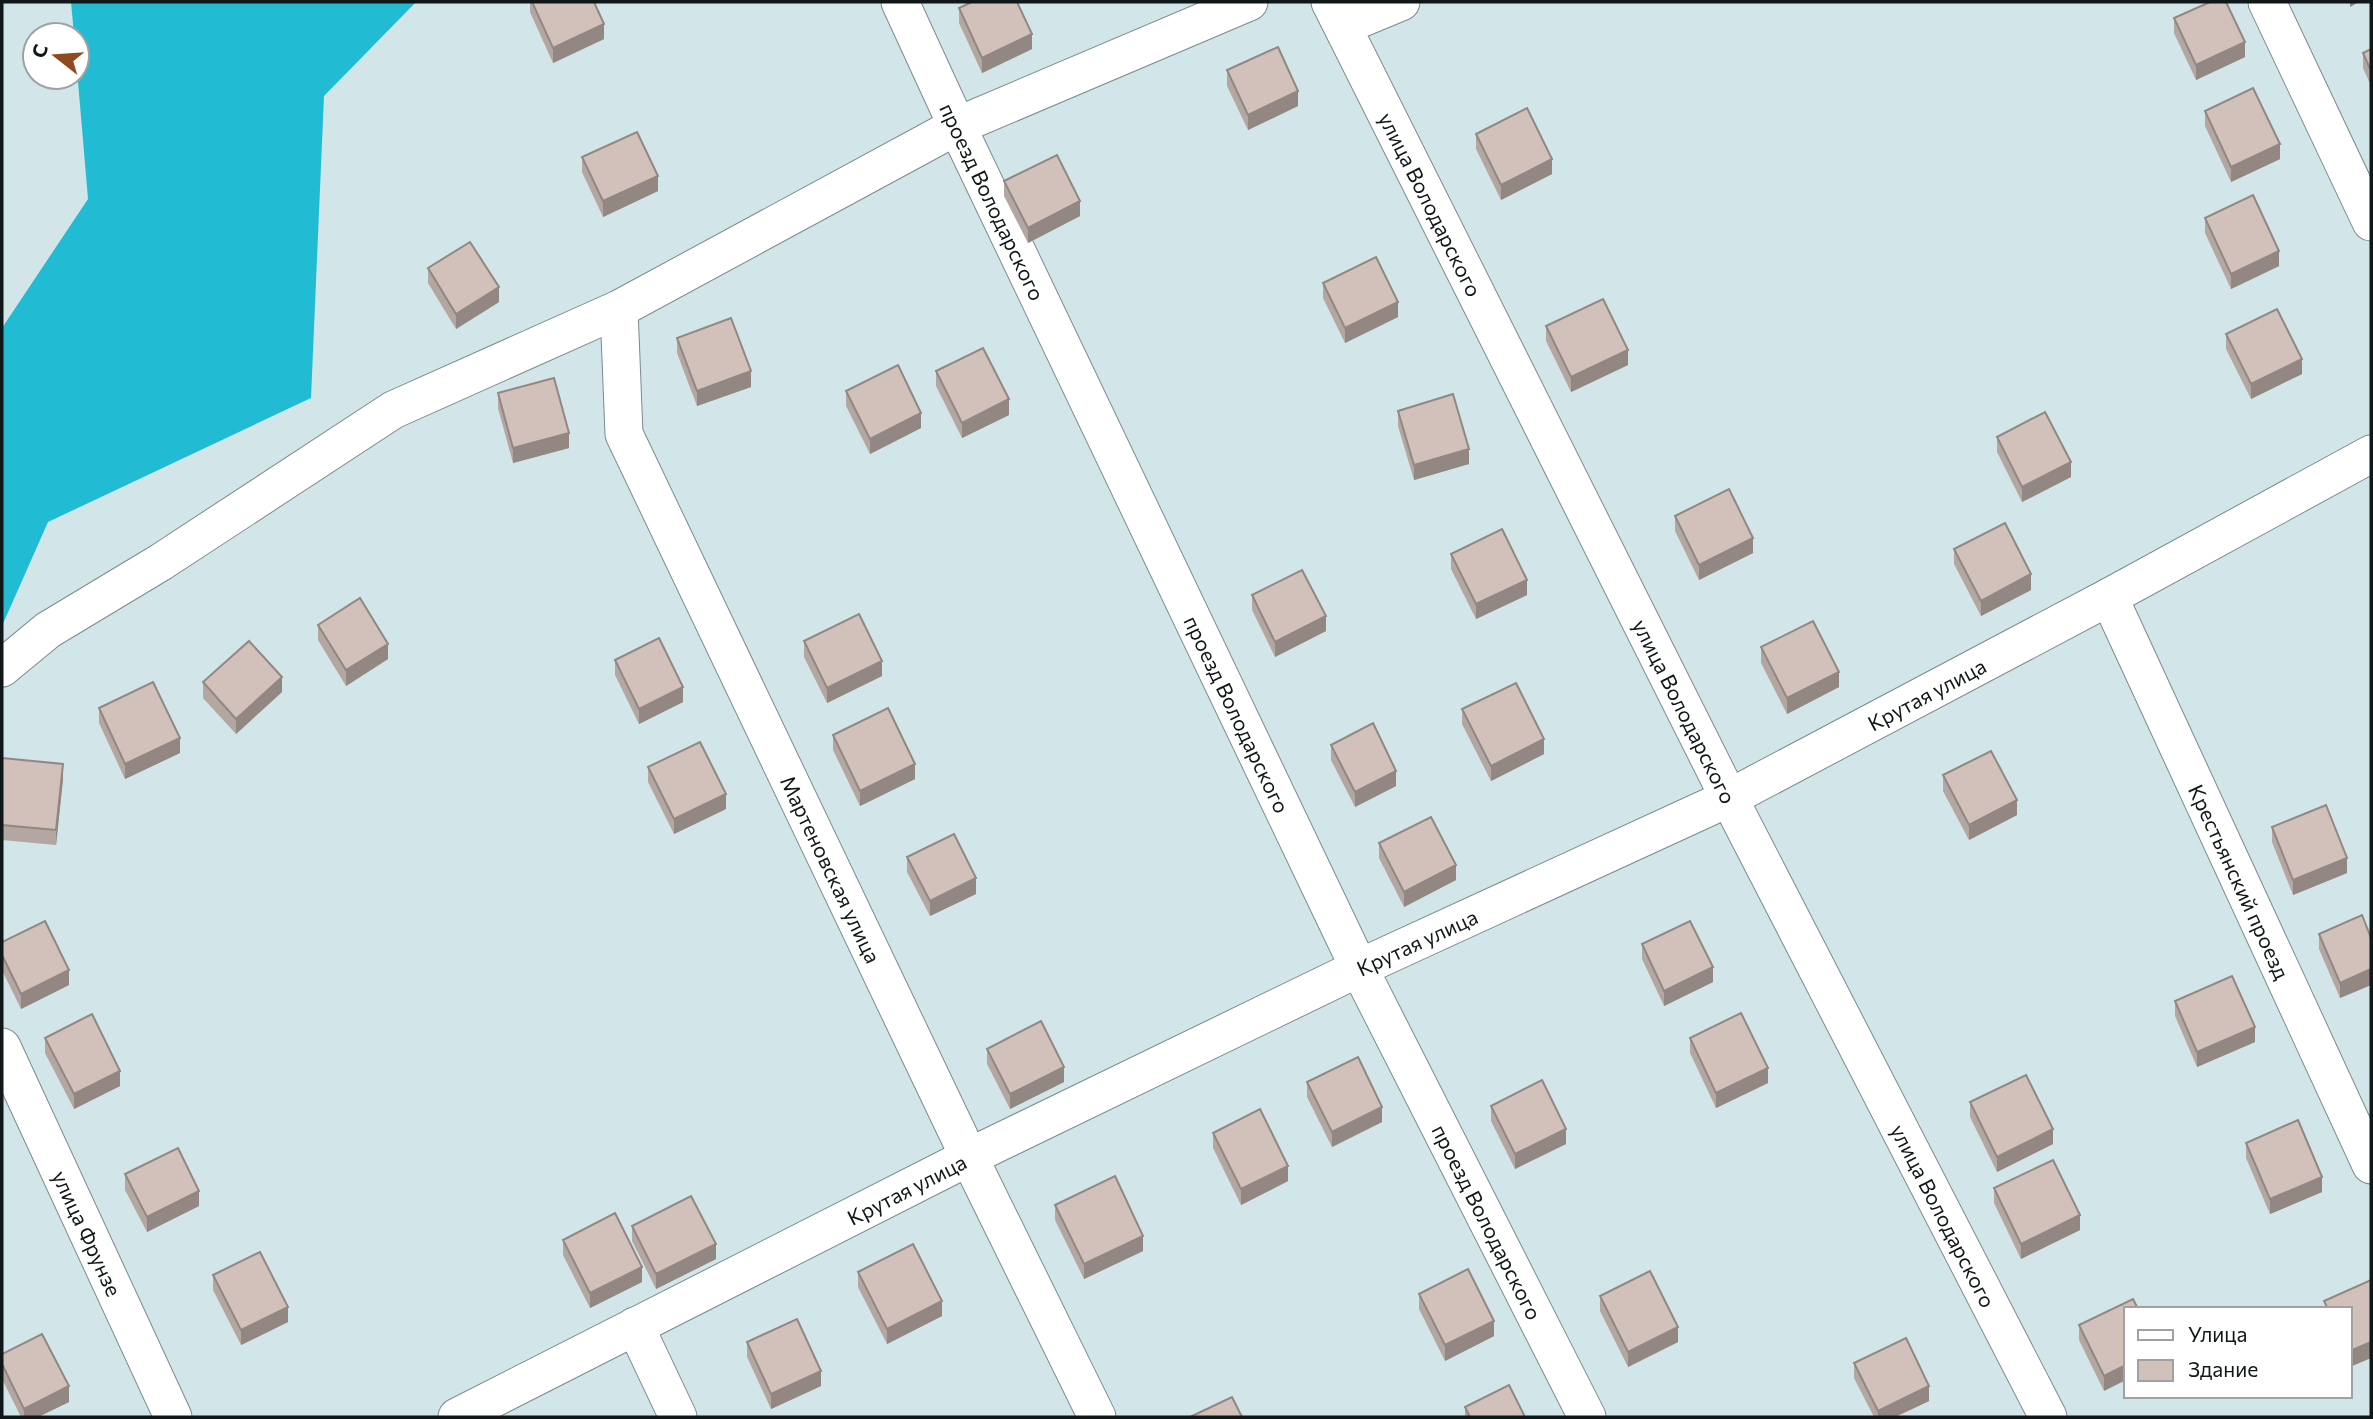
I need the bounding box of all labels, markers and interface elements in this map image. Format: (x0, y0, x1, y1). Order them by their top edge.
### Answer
north arrow (21, 21, 91, 91)
text: С (26, 41, 52, 60)
street label: проезд Володарского (935, 99, 1051, 304)
street label: улица Володарского (1375, 108, 1488, 300)
street label: проезд Володарского (1180, 611, 1295, 817)
street label: улица Володарского (1629, 615, 1742, 807)
street label: Крутая улица (1863, 652, 1990, 735)
street label: Мартеновская улица (776, 771, 887, 967)
street label: Крестьянский проезд (2184, 780, 2296, 983)
street label: Крутая улица (1352, 903, 1481, 980)
street label: проезд Володарского (1428, 1120, 1548, 1323)
street label: улица Володарского (1887, 1120, 2002, 1311)
street label: Крутая улица (843, 1148, 970, 1229)
street label: улица Фрунзе (48, 1166, 128, 1300)
legend (2124, 1307, 2352, 1398)
text: Улица (2188, 1321, 2247, 1346)
text: Здание (2188, 1356, 2258, 1381)

